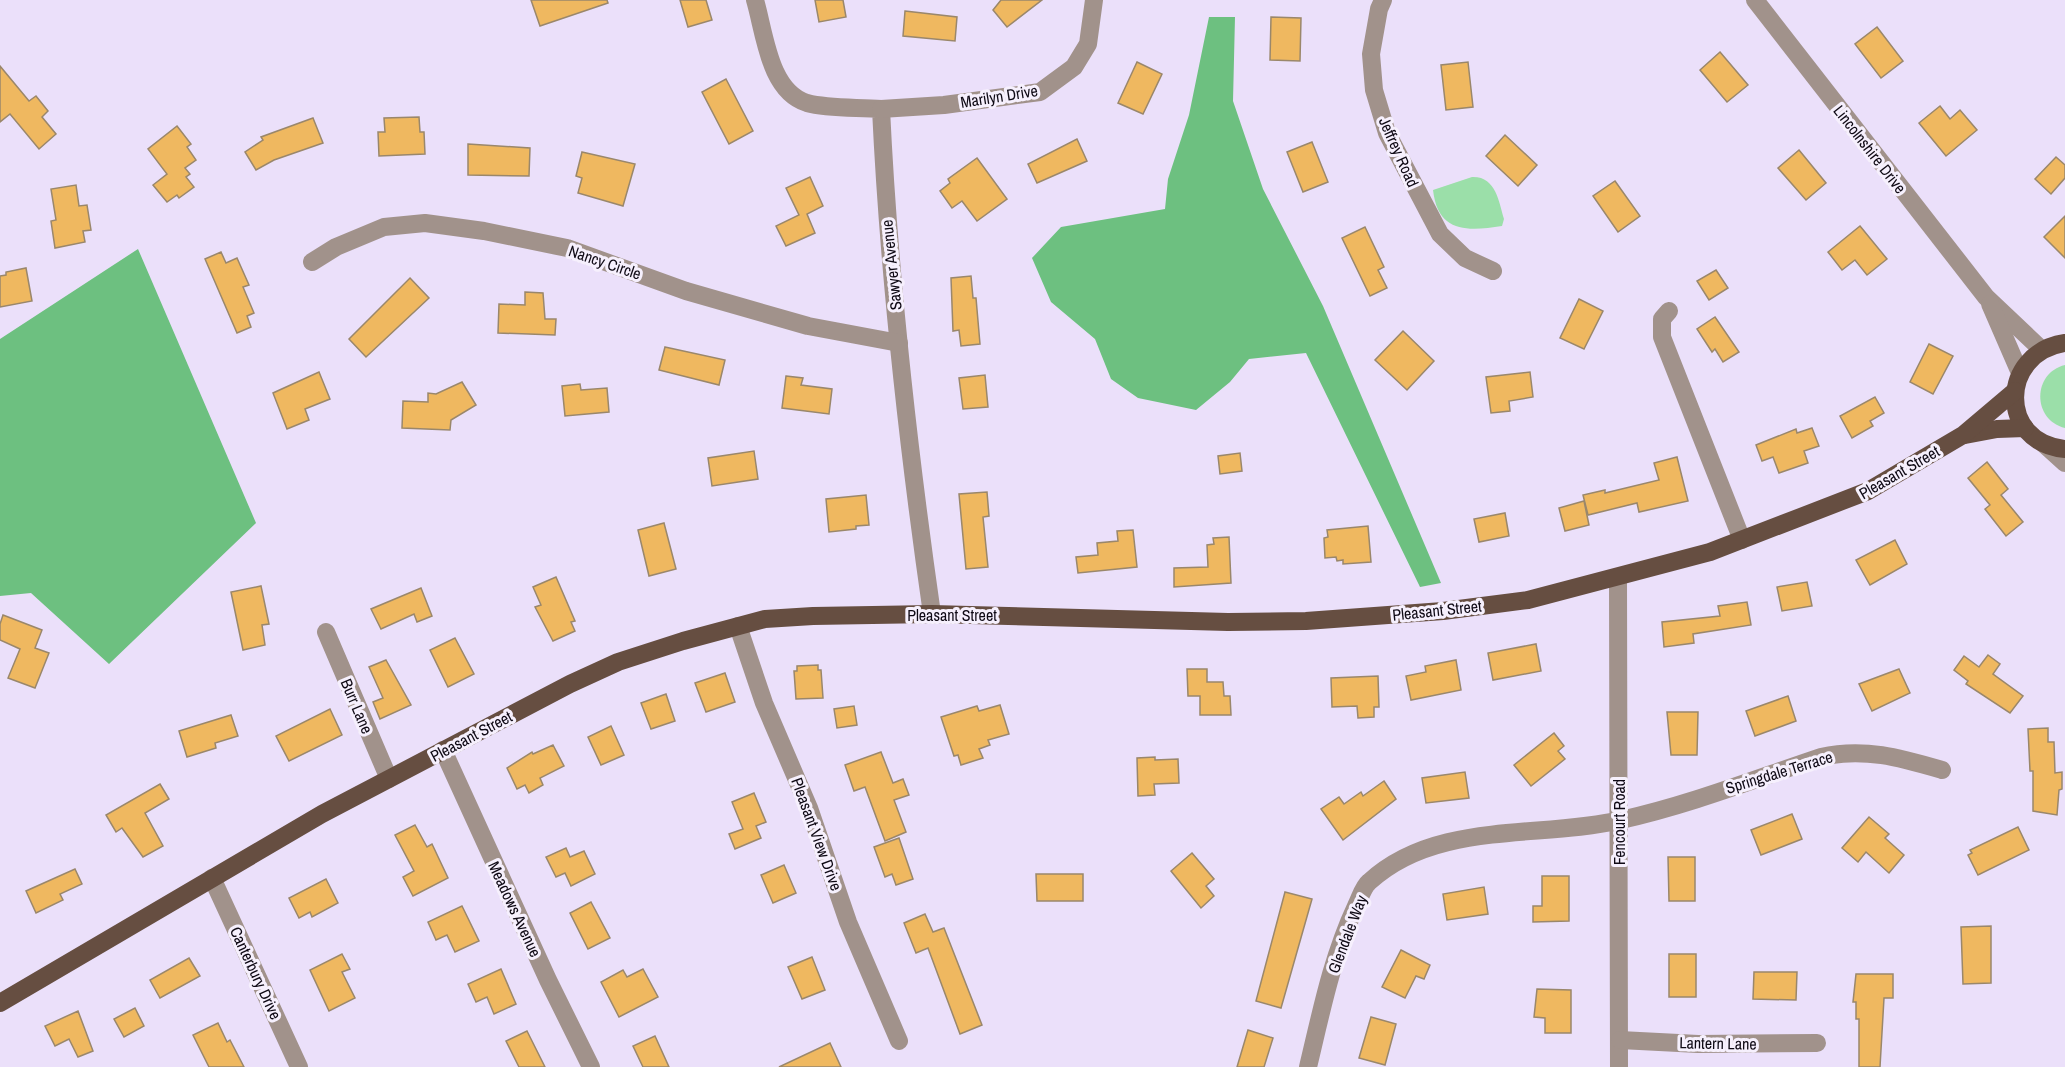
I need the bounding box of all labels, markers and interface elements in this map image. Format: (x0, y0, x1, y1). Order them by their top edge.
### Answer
street label: Marilyn Drive (959, 79, 1039, 113)
street label: Lincolnshire Drive (1829, 100, 1911, 198)
street label: Jeffrey Road (1374, 114, 1424, 190)
street label: Sawyer Avenue (875, 219, 907, 311)
street label: Nancy Circle (566, 239, 644, 285)
street label: Pleasant Street (1855, 440, 1944, 504)
street label: Pleasant Street (1391, 594, 1483, 626)
street label: Pleasant Street (907, 604, 997, 626)
street label: Burr Lane (336, 675, 378, 737)
street label: Pleasant Street (426, 705, 516, 767)
street label: Springdale Terrace (1723, 745, 1835, 799)
street label: Pleasant View Drive (786, 774, 848, 894)
street label: Fencourt Road (1608, 779, 1630, 865)
street label: Meadows Avenue (483, 858, 547, 960)
street label: Glendale Way (1322, 891, 1372, 976)
street label: Canterbury Drive (225, 923, 287, 1023)
street label: Lantern Lane (1679, 1031, 1757, 1055)

